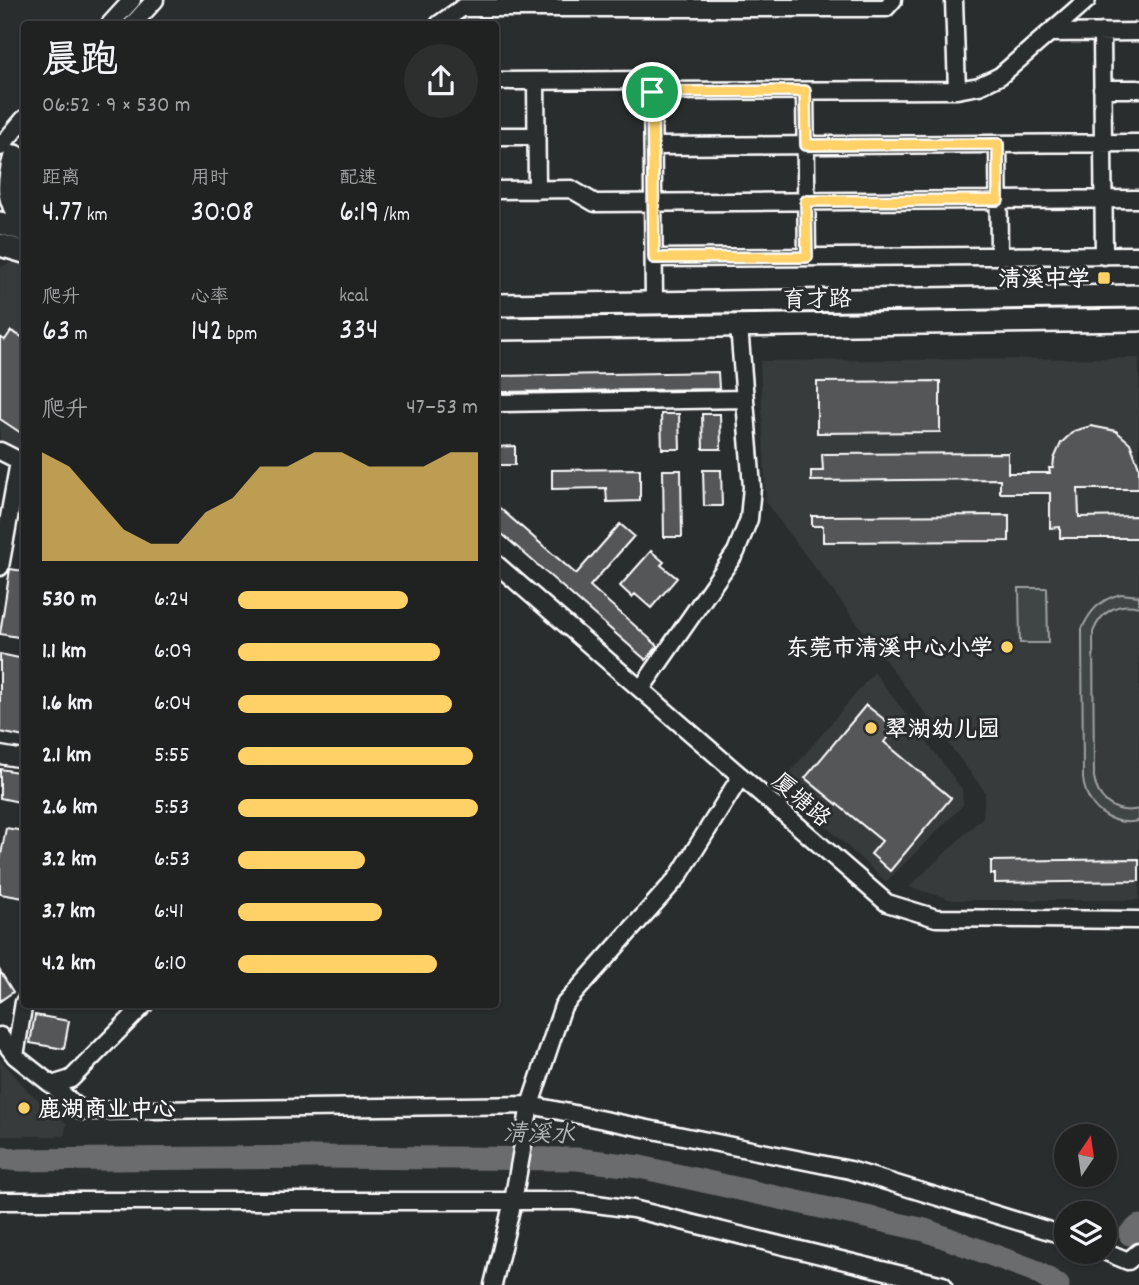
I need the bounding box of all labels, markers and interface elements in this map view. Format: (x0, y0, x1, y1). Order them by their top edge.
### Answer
text: 晨跑 (42, 36, 118, 91)
button: share (404, 44, 478, 118)
pin (622, 62, 682, 122)
icon: arrive (633, 73, 671, 111)
text: 06:52 · 9 × 530 m (42, 90, 191, 123)
text: 距离 (42, 166, 80, 193)
text: 用时 (191, 166, 229, 193)
text: 配速 (339, 166, 377, 193)
text: 4.77 (42, 193, 82, 236)
text: 30:08 (191, 193, 254, 236)
text: 6:19 (339, 193, 379, 236)
text: km (82, 203, 108, 230)
text: /km (379, 203, 410, 230)
place label: 清溪中学 (998, 265, 1090, 298)
marker: 清溪中学 (1096, 270, 1112, 286)
text: kcal (339, 284, 368, 311)
street label: 育才路 (782, 284, 852, 319)
text: 爬升 (42, 285, 80, 312)
text: 心率 (191, 285, 229, 312)
text: 334 (339, 311, 378, 354)
text: 63 (42, 312, 70, 355)
text: 142 (191, 312, 223, 355)
text: m (70, 322, 87, 349)
text: bpm (223, 322, 257, 349)
text: 47–53 m (406, 392, 478, 425)
text: 爬升 (42, 395, 88, 428)
text: 530 m (42, 584, 96, 617)
text: 6:24 (154, 584, 189, 617)
place label: 东莞市清溪中心小学 (786, 634, 993, 667)
text: 1.1 km (42, 636, 86, 669)
text: 6:09 (154, 636, 192, 669)
marker: 东莞市清溪中心小学 (999, 639, 1015, 655)
text: 1.6 km (42, 688, 93, 721)
text: 6:04 (154, 688, 191, 721)
place label: 翠湖幼儿园 (885, 715, 1000, 748)
marker: 翠湖幼儿园 (863, 720, 879, 736)
text: 2.1 km (42, 740, 91, 773)
text: 5:55 (154, 740, 190, 773)
street label: 厦塘路 (763, 767, 837, 837)
text: 2.6 km (42, 792, 98, 825)
text: 5:53 (154, 792, 189, 825)
text: 3.2 km (42, 844, 97, 877)
text: 6:53 (154, 844, 190, 877)
text: 3.7 km (42, 896, 95, 929)
text: 6:41 (154, 896, 184, 929)
text: 4.2 km (42, 948, 96, 981)
text: 6:10 (154, 948, 187, 981)
place label: 鹿湖商业中心 (38, 1095, 176, 1128)
marker: 鹿湖商业中心 (16, 1100, 32, 1116)
water label: 清溪水 (503, 1118, 576, 1154)
north arrow (1054, 1124, 1116, 1186)
map controls (1054, 1124, 1117, 1264)
button: layers (1054, 1201, 1117, 1264)

